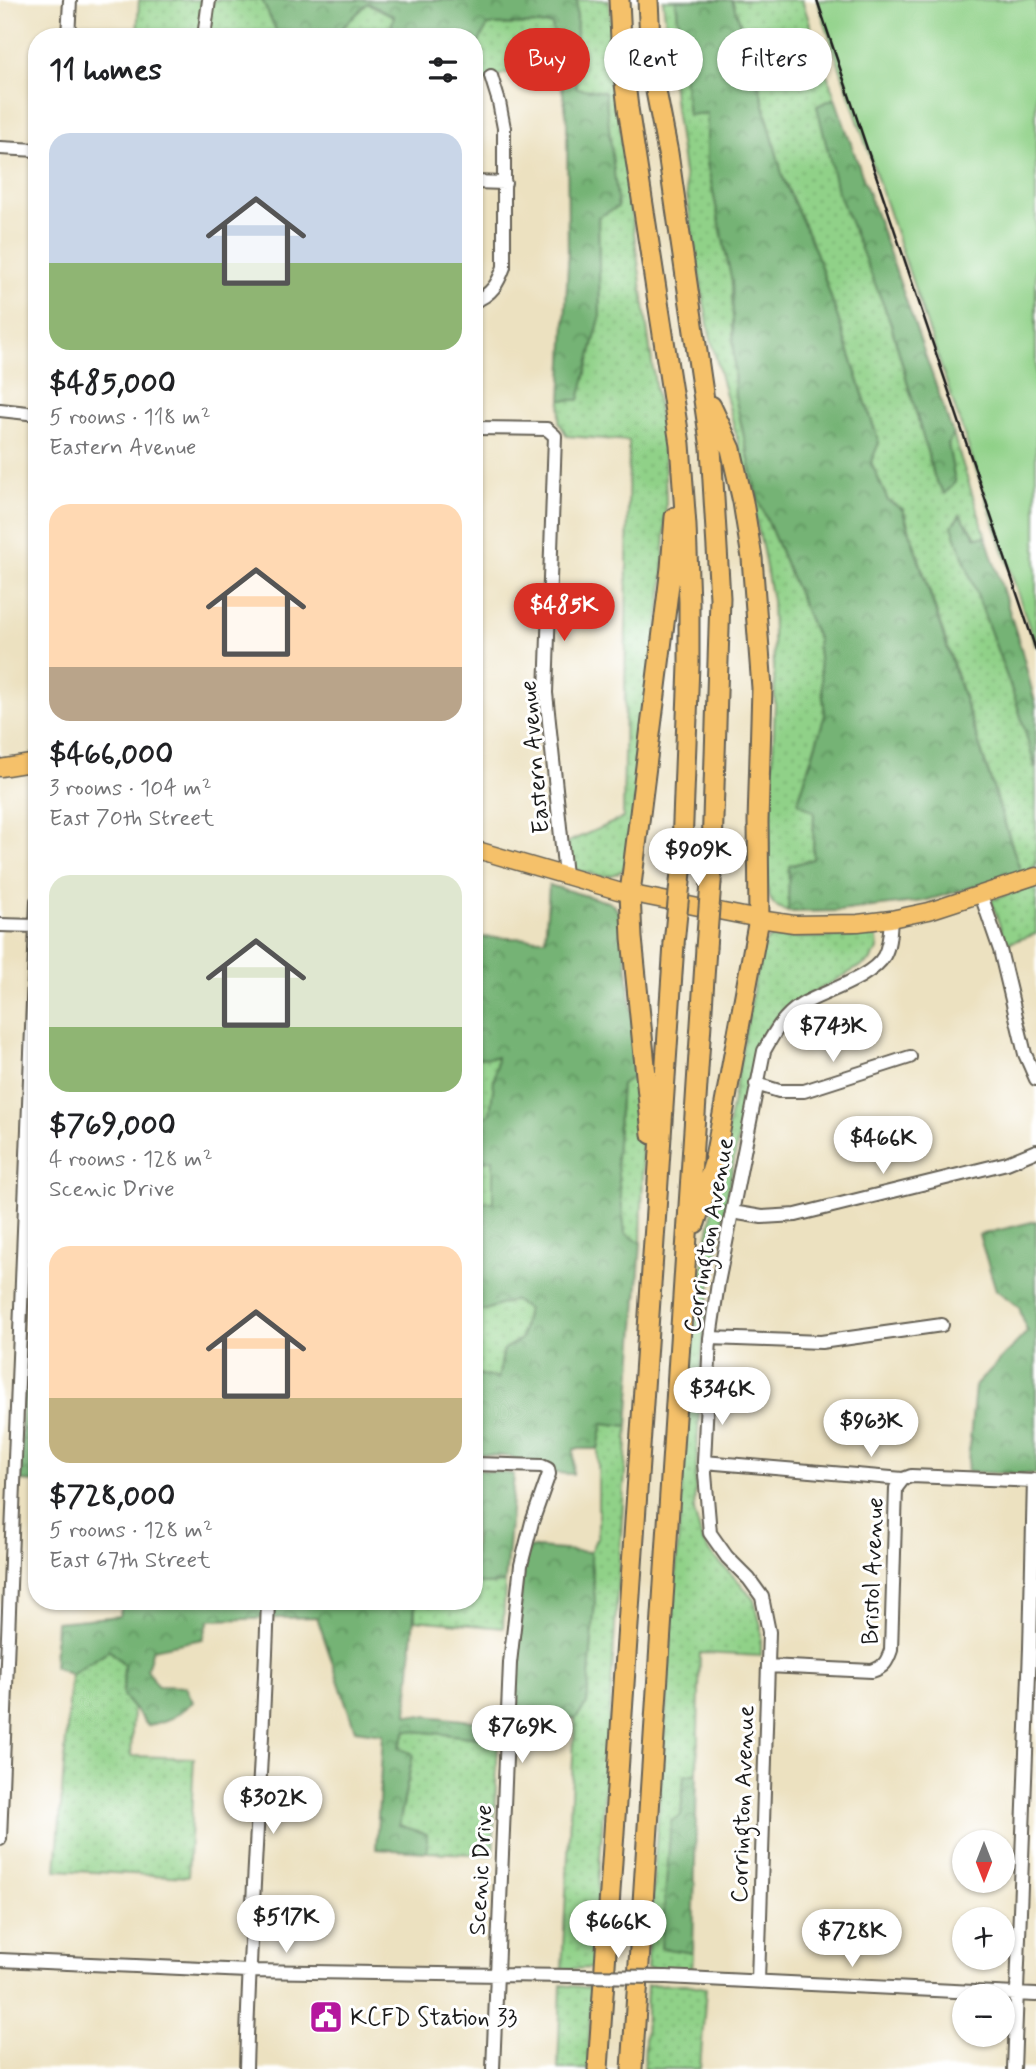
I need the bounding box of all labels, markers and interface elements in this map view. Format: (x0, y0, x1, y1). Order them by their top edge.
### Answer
chip: Buy (504, 28, 590, 91)
chip: Rent (604, 28, 703, 91)
chip: Filters (717, 28, 832, 91)
text: 11 homes (49, 51, 162, 90)
icon: filters (424, 51, 462, 89)
icon: home (193, 178, 319, 304)
text: $485,000 (49, 364, 176, 403)
text: 5 rooms · 118 m² (49, 403, 211, 433)
text: Eastern Avenue (49, 433, 196, 463)
icon: home (193, 549, 319, 675)
pin: $485K (515, 584, 613, 643)
text: $485K (530, 591, 598, 621)
street label: Eastern Avenue (513, 679, 558, 835)
text: $466,000 (49, 735, 173, 774)
text: 3 rooms · 104 m² (49, 774, 212, 804)
text: East 70th Street (49, 804, 214, 834)
pin: $909K (649, 828, 747, 888)
text: $909K (665, 836, 731, 866)
icon: home (193, 920, 319, 1046)
pin: $743K (784, 1004, 882, 1064)
text: $743K (799, 1012, 867, 1042)
text: $769,000 (49, 1106, 176, 1145)
pin: $466K (834, 1116, 932, 1176)
text: $466K (850, 1124, 916, 1154)
street label: Corrington Avenue (677, 1135, 745, 1336)
text: 4 rooms · 128 m² (49, 1145, 213, 1175)
text: Scenic Drive (49, 1175, 175, 1205)
icon: home (193, 1291, 319, 1417)
pin: $346K (673, 1368, 771, 1427)
text: $346K (690, 1375, 754, 1405)
pin: $963K (822, 1400, 920, 1459)
text: $963K (839, 1407, 903, 1437)
text: $728,000 (49, 1477, 175, 1516)
street label: Bristol Avenue (855, 1497, 892, 1645)
text: 5 rooms · 128 m² (49, 1516, 213, 1546)
text: East 67th Street (49, 1546, 211, 1576)
street label: Corrington Avenue (725, 1704, 765, 1904)
pin: $769K (473, 1706, 571, 1765)
text: $769K (488, 1713, 556, 1743)
pin: $302K (224, 1776, 322, 1836)
text: $302K (239, 1784, 307, 1814)
street label: Scenic Drive (463, 1804, 500, 1936)
north arrow (952, 1830, 1015, 1894)
map controls (952, 1830, 1015, 2047)
pin: $517K (237, 1896, 335, 1955)
pin: $666K (569, 1900, 667, 1960)
text: $517K (253, 1903, 319, 1933)
button: + (952, 1907, 1015, 1970)
text: $666K (585, 1908, 651, 1938)
pin: $728K (803, 1910, 901, 1969)
text: $728K (818, 1917, 886, 1947)
button: − (952, 1984, 1015, 2047)
public building icon: KCFD Station 33 (307, 1998, 345, 2036)
place label: KCFD Station 33 (350, 2003, 517, 2034)

